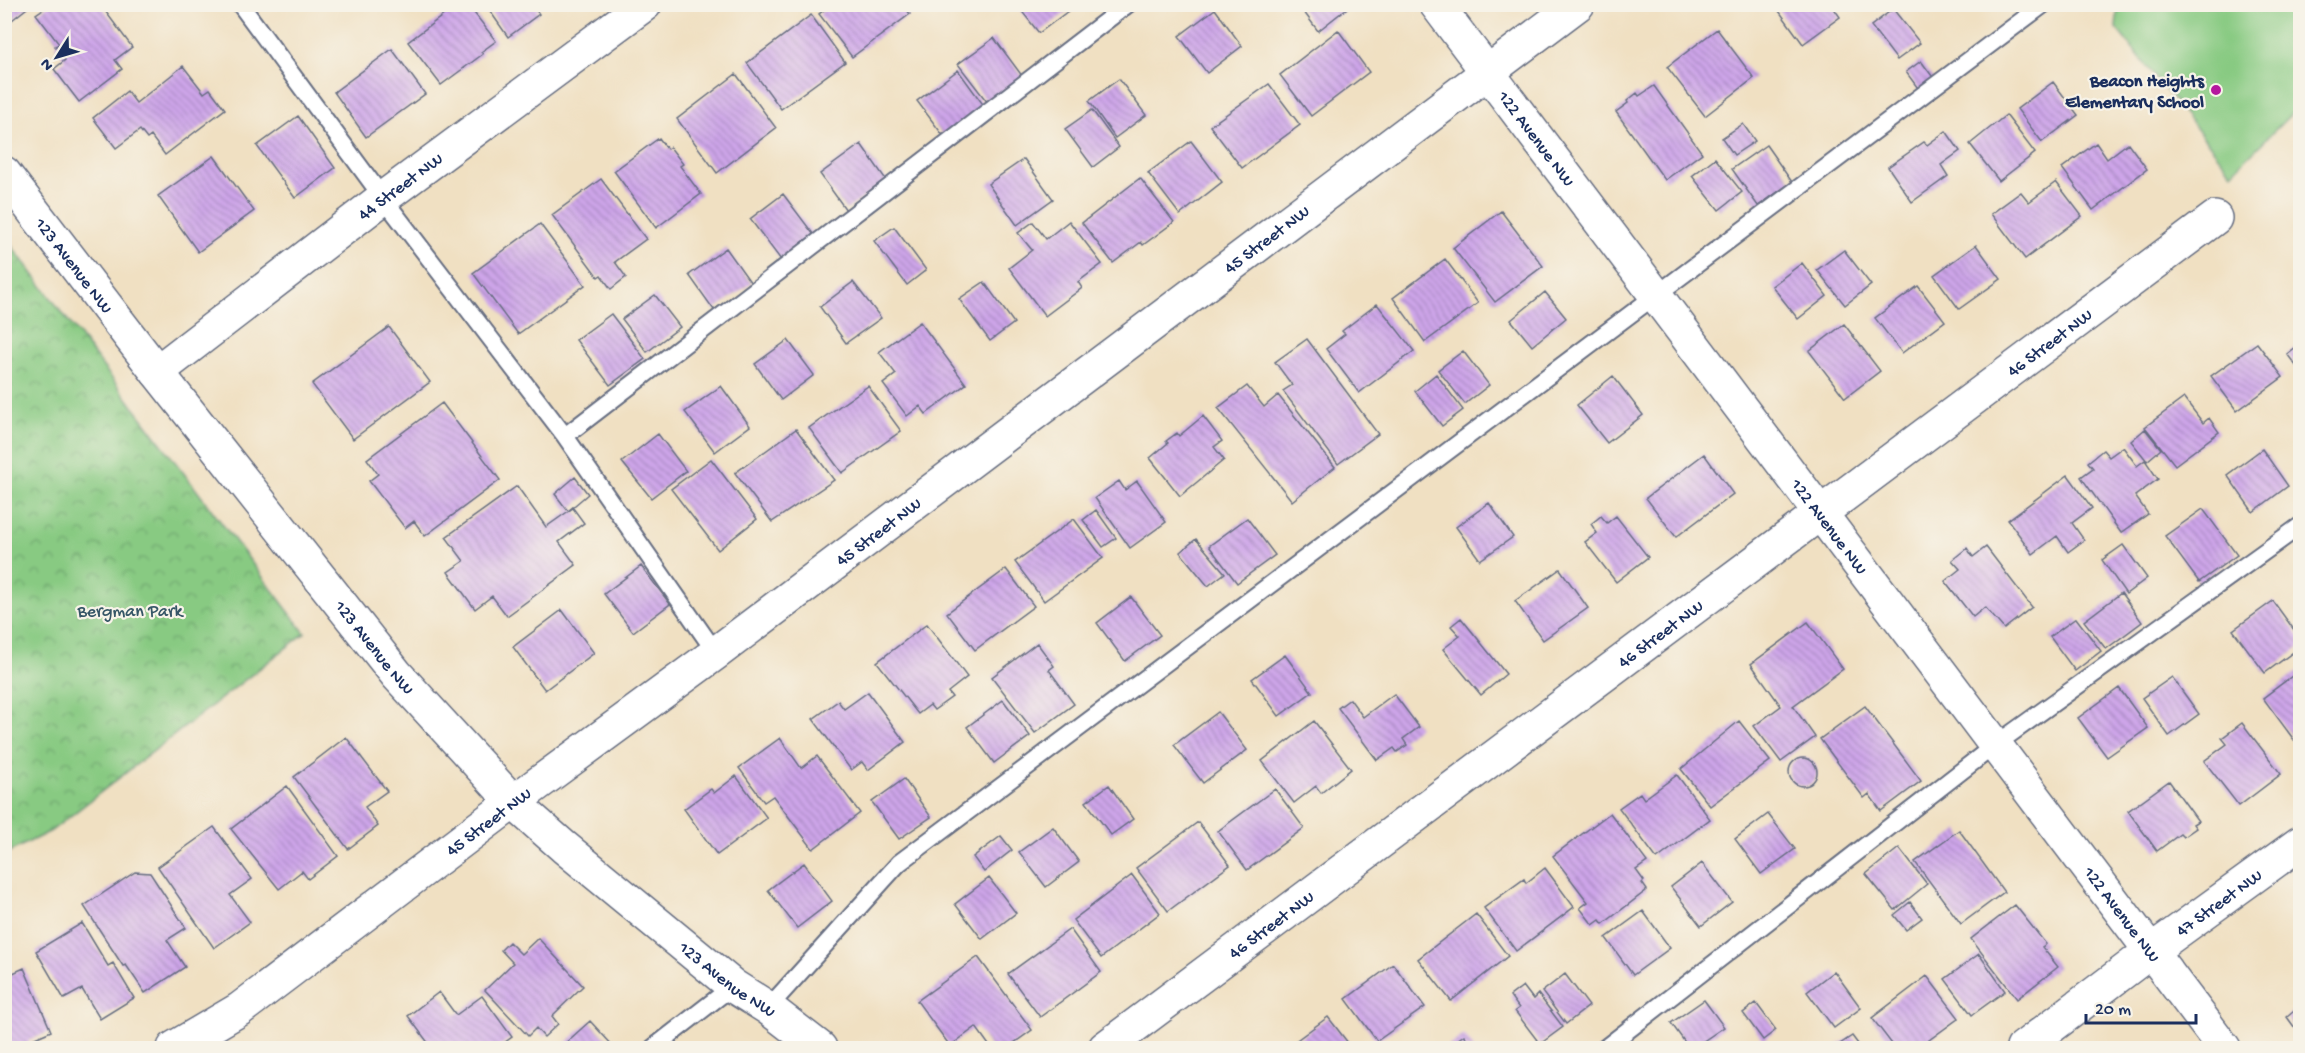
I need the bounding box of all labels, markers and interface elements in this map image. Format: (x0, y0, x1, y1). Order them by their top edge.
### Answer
north arrow (27, 27, 87, 87)
text: N (37, 54, 59, 74)
place label: Beacon Heights Elementary School (2065, 72, 2205, 114)
marker: Beacon Heights Elementary School (2209, 83, 2223, 97)
street label: 122 Avenue NW (1492, 87, 1578, 192)
street label: 44 Street NW (355, 149, 448, 226)
street label: 45 Street NW (1221, 202, 1315, 280)
street label: 123 Avenue NW (29, 214, 116, 319)
street label: 46 Street NW (2004, 305, 2098, 383)
street label: 122 Avenue NW (1784, 475, 1871, 580)
street label: 45 Street NW (833, 494, 927, 572)
street label: 123 Avenue NW (328, 596, 418, 700)
street label: 46 Street NW (1615, 596, 1708, 674)
park label: Bergman Park (76, 602, 184, 623)
street label: 45 Street NW (443, 784, 536, 862)
street label: 122 Avenue NW (2077, 863, 2164, 968)
street label: 47 Street NW (2173, 866, 2267, 942)
street label: 46 Street NW (1225, 887, 1319, 965)
street label: 123 Avenue NW (673, 937, 779, 1023)
scale bar (2086, 987, 2196, 1025)
text: 20 m (2095, 1000, 2131, 1021)

